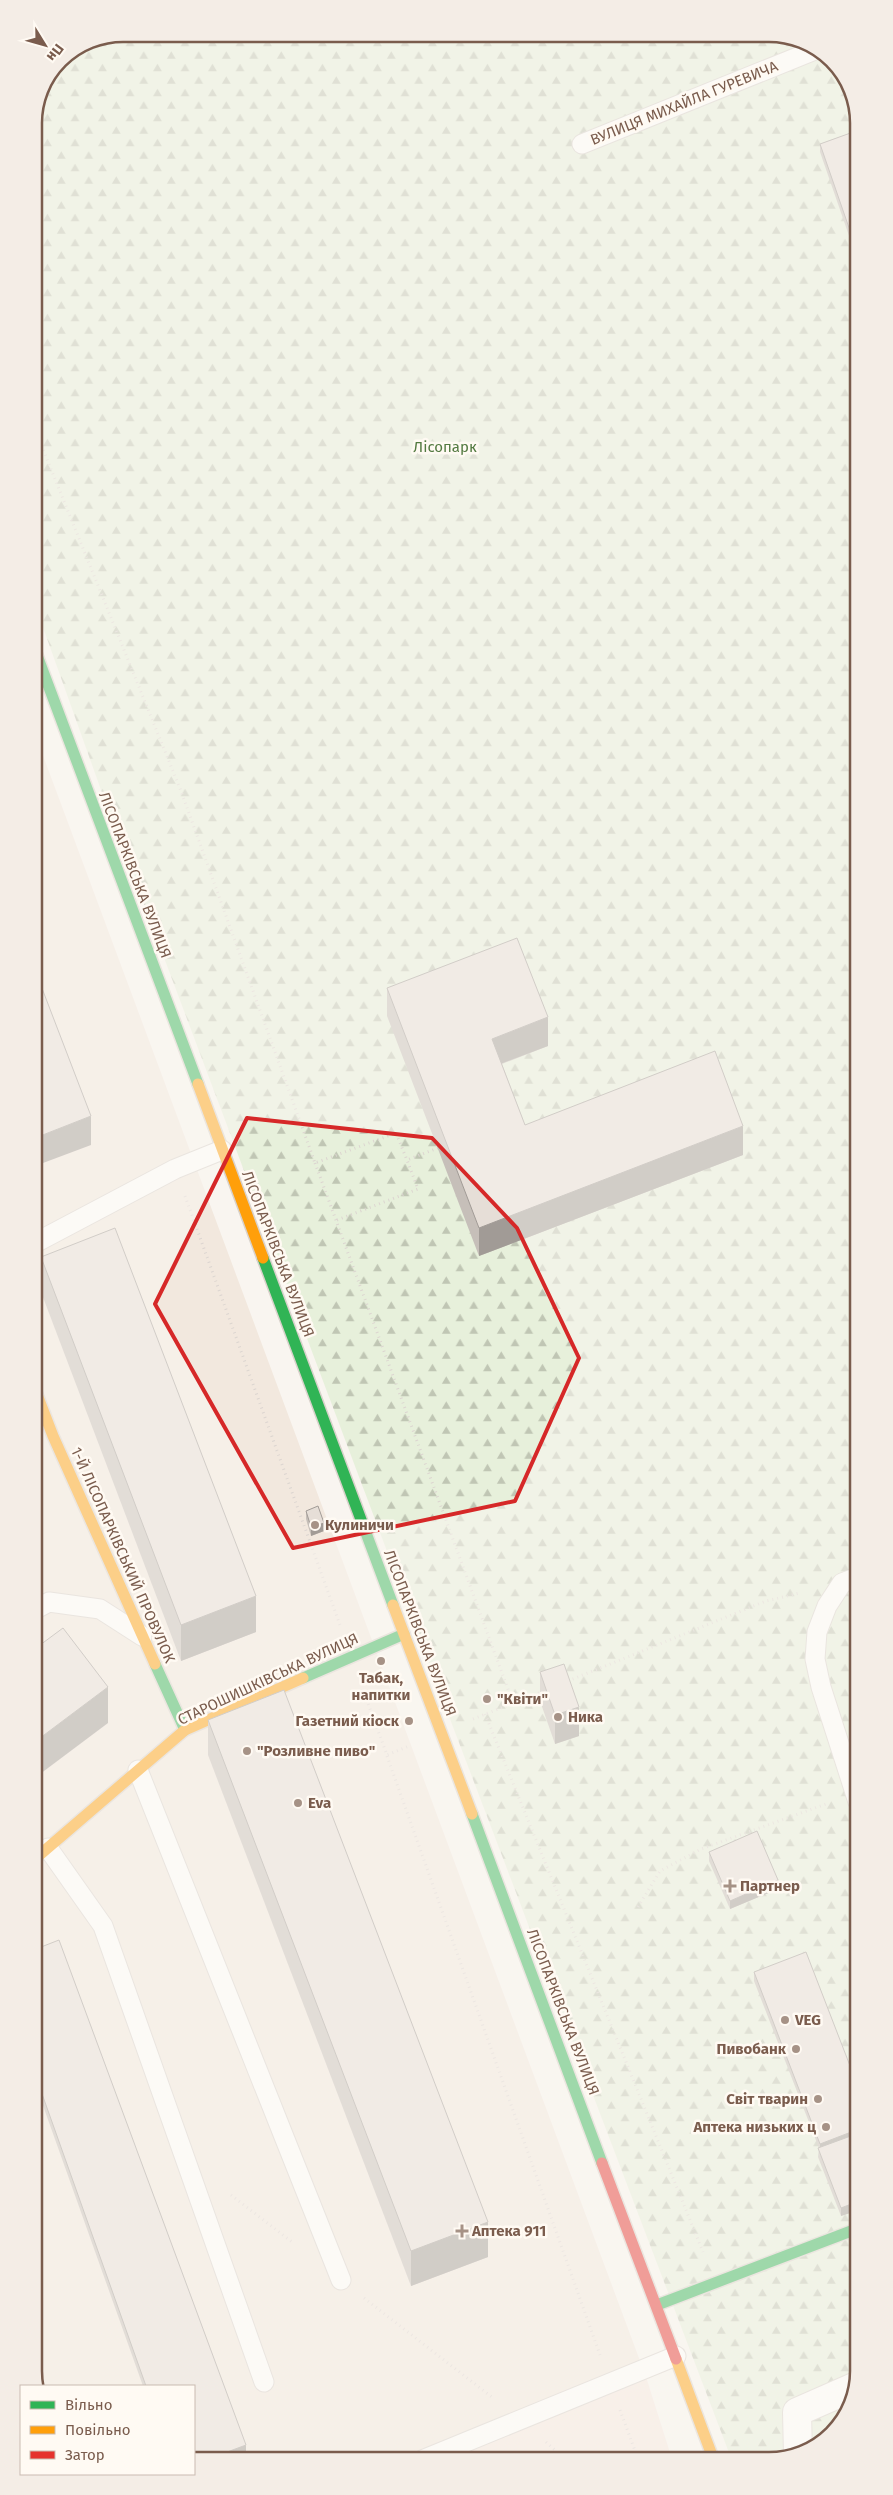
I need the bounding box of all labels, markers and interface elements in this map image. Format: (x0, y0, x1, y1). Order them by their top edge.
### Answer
north arrow (20, 20, 70, 70)
text: Пн (43, 40, 67, 65)
street label: ВУЛИЦЯ МИХАЙЛА ГУРЕВИЧА (588, 57, 781, 149)
park label: Лісопарк (413, 438, 477, 456)
street label: ЛІСОПАРКІВСЬКА ВУЛИЦЯ (95, 789, 175, 961)
street label: ЛІСОПАРКІВСЬКА ВУЛИЦЯ (238, 1168, 318, 1340)
street label: 1-Й ЛІСОПАРКІВСЬКИЙ ПРОВУЛОК (67, 1444, 179, 1666)
place label: Кулиничи (325, 1516, 394, 1534)
marker: Кулиничи (309, 1519, 321, 1531)
street label: ЛІСОПАРКІВСЬКА ВУЛИЦЯ (380, 1547, 460, 1719)
street label: СТАРОШИШКІВСЬКА ВУЛИЦЯ (175, 1629, 361, 1729)
marker: Табак, напитки (375, 1655, 387, 1667)
place label: Табак, напитки (352, 1669, 410, 1704)
place label: "Квіти" (497, 1690, 548, 1708)
marker: "Квіти" (481, 1693, 493, 1705)
place label: Ника (568, 1708, 603, 1726)
marker: Ника (552, 1711, 564, 1723)
place label: Газетний кіоск (296, 1712, 400, 1730)
marker: Газетний кіоск (403, 1715, 415, 1727)
place label: "Розливне пиво" (257, 1742, 375, 1760)
marker: "Розливне пиво" (241, 1745, 253, 1757)
place label: Eva (308, 1794, 331, 1812)
marker: Eva (292, 1797, 304, 1809)
place label: Партнер (740, 1877, 800, 1895)
marker: Партнер (724, 1880, 736, 1892)
street label: ЛІСОПАРКІВСЬКА ВУЛИЦЯ (523, 1926, 603, 2098)
place label: VEG (794, 2011, 821, 2029)
marker: VEG (779, 2014, 791, 2026)
place label: Пивобанк (717, 2040, 787, 2058)
marker: Пивобанк (790, 2043, 802, 2055)
place label: Світ тварин (726, 2090, 808, 2108)
marker: Світ тварин (812, 2093, 824, 2105)
place label: Аптека низьких ц (692, 2118, 816, 2136)
marker: Аптека низьких ц (820, 2121, 832, 2133)
place label: Аптека 911 (471, 2222, 546, 2240)
marker: Аптека 911 (456, 2225, 468, 2237)
legend (20, 2385, 195, 2475)
text: Вільно (65, 2396, 112, 2414)
text: Повільно (65, 2421, 131, 2439)
text: Затор (65, 2446, 105, 2464)

